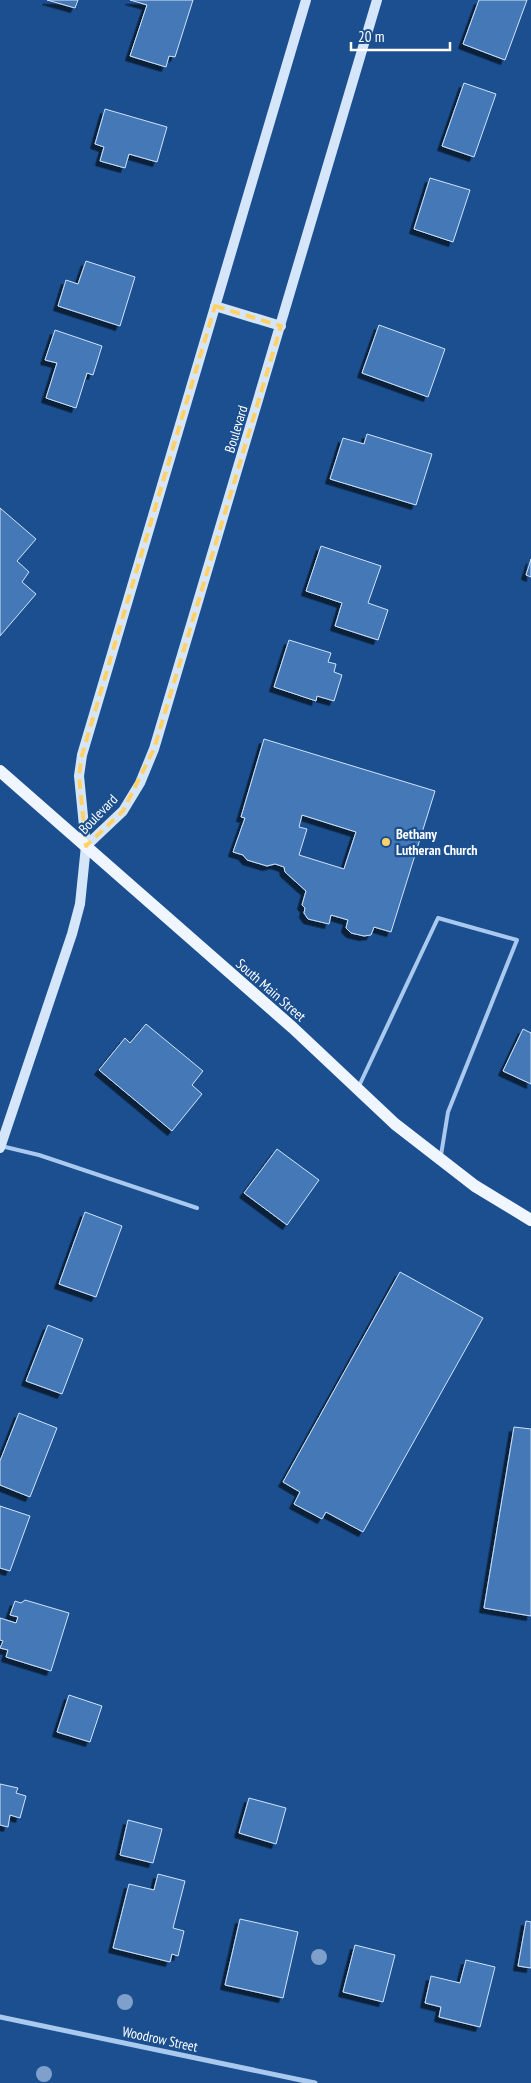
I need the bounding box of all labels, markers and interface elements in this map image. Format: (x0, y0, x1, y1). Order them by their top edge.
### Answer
scale bar (351, 20, 450, 52)
text: 20 m (358, 27, 384, 46)
street label: Boulevard (220, 403, 252, 455)
street label: Boulevard (75, 790, 121, 838)
place label: Bethany Lutheran Church (396, 825, 478, 859)
marker: Bethany Lutheran Church (380, 836, 392, 848)
street label: South Main Street (232, 955, 310, 1025)
street label: Woodrow Street (121, 2022, 200, 2056)

